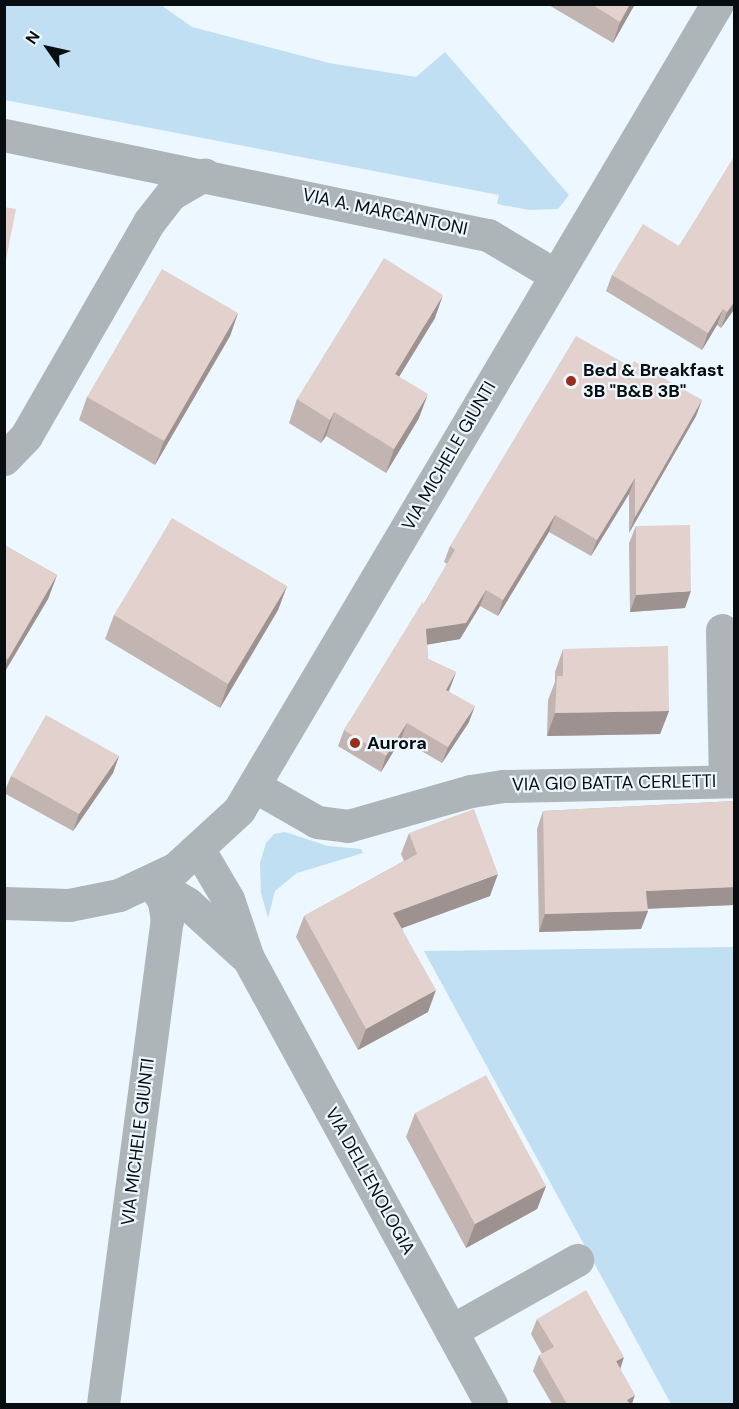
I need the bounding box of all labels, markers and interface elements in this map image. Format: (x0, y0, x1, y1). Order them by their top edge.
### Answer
north arrow (18, 18, 78, 78)
text: N (21, 27, 45, 48)
street label: VIA A. MARCANTONI (301, 184, 469, 240)
place label: Bed & Breakfast 3B "B&B 3B" (583, 360, 724, 403)
marker: Bed & Breakfast 3B "B&B 3B" (564, 374, 578, 388)
street label: VIA MICHELE GIUNTI (398, 378, 500, 534)
place label: Aurora (367, 732, 427, 754)
marker: Aurora (348, 736, 362, 750)
street label: VIA GIO BATTA CERLETTI (512, 770, 716, 796)
street label: VIA MICHELE GIUNTI (117, 1057, 159, 1227)
street label: VIA DELL'ENOLOGIA (321, 1104, 419, 1258)

